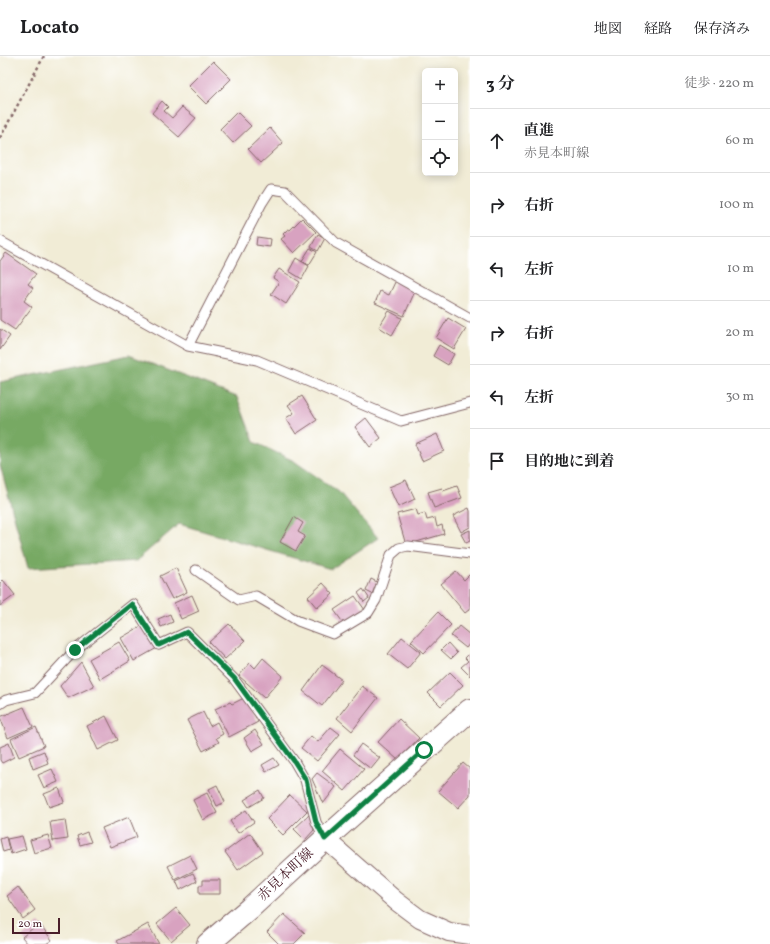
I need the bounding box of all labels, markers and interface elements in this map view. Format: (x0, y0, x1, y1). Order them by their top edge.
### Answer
text: Locato (20, 15, 79, 41)
text: 地図 (594, 20, 622, 39)
text: 経路 (644, 20, 672, 39)
text: 保存済み (694, 20, 750, 39)
map controls (422, 68, 458, 176)
button: + (422, 68, 458, 104)
text: 3 分 (486, 73, 515, 96)
text: 徒歩 · 220 m (685, 75, 754, 93)
button: − (422, 104, 458, 140)
text: 直進 (524, 121, 554, 142)
icon: ahead (486, 130, 508, 152)
text: 60 m (726, 132, 754, 150)
button: locate (422, 140, 458, 176)
text: 赤見本町線 (524, 145, 589, 163)
icon: right (486, 194, 508, 216)
text: 右折 (524, 196, 554, 217)
text: 100 m (719, 196, 754, 214)
icon: left (486, 258, 508, 280)
text: 左折 (524, 260, 554, 281)
text: 10 m (727, 260, 754, 278)
icon: right (486, 322, 508, 344)
text: 右折 (524, 324, 554, 345)
text: 20 m (725, 324, 754, 342)
icon: left (486, 386, 508, 408)
text: 左折 (524, 388, 554, 409)
text: 30 m (726, 388, 754, 406)
icon: arrive (486, 450, 508, 472)
text: 目的地に到着 (524, 452, 614, 473)
route end (66, 641, 84, 659)
route start (415, 741, 433, 759)
street label: 赤見本町線 (254, 844, 318, 906)
scale bar (12, 916, 60, 935)
text: 20 m (18, 917, 42, 932)

